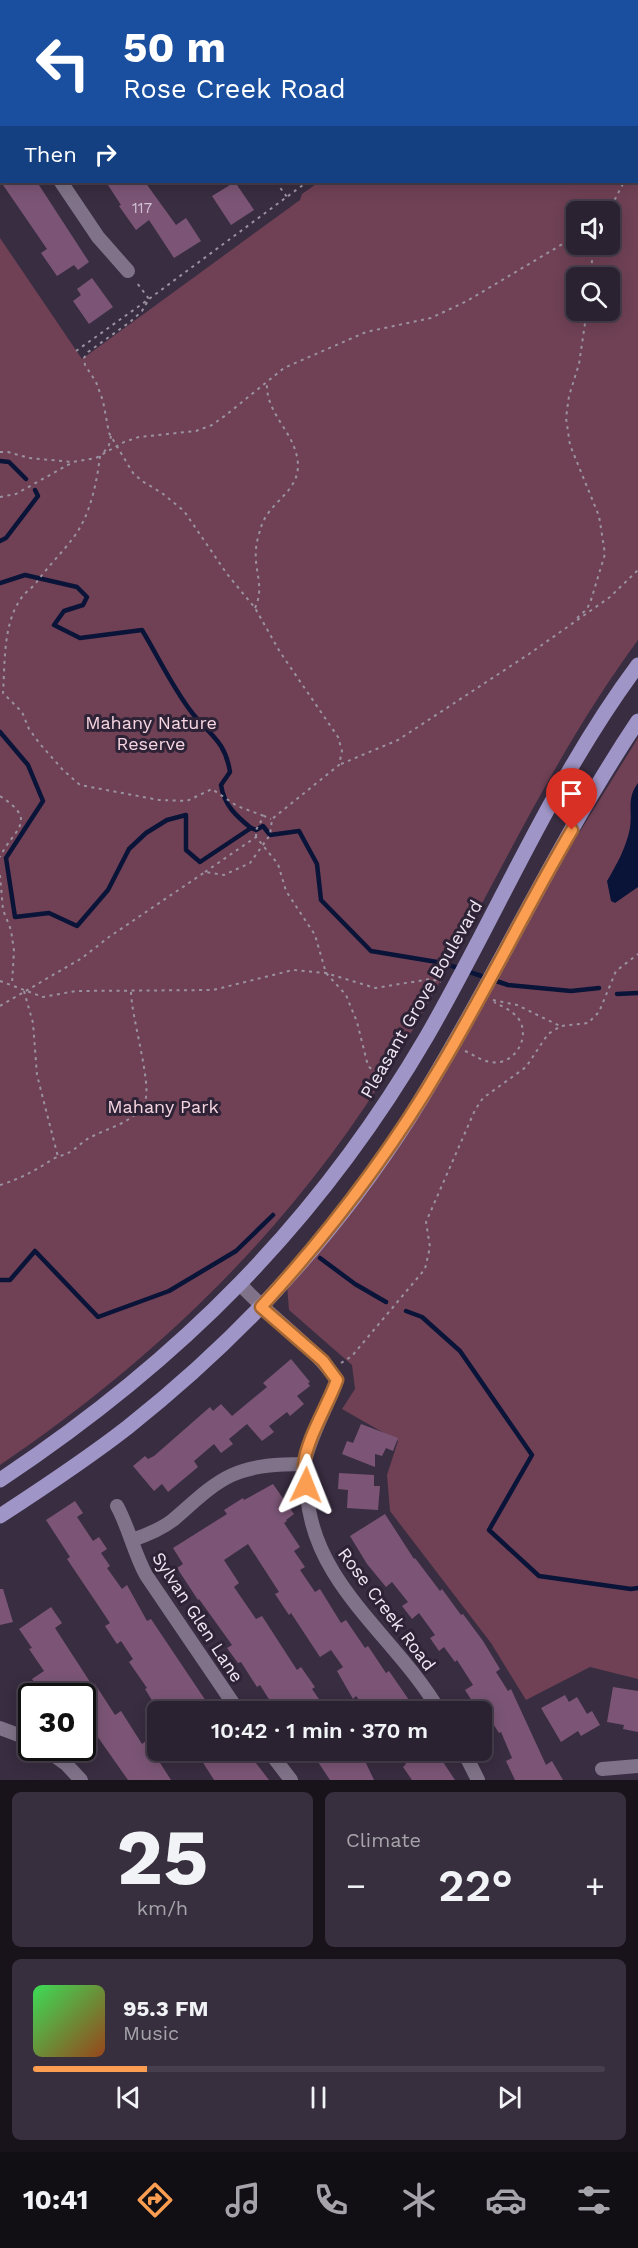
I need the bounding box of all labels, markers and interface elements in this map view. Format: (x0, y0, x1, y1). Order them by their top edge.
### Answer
text: 50 m (123, 23, 226, 72)
icon: left (24, 24, 102, 102)
text: Rose Creek Road (123, 73, 346, 105)
icon: right (89, 138, 122, 171)
text: Then (24, 142, 77, 167)
house number: 117 (132, 199, 152, 217)
map controls (566, 201, 620, 321)
button: sound (566, 201, 620, 255)
button: search (566, 267, 620, 321)
park label: Mahany Nature Reserve (85, 712, 217, 754)
pin (546, 768, 597, 830)
icon: arrive (555, 777, 588, 810)
street label: Pleasant Grove Boulevard (356, 896, 486, 1102)
park label: Mahany Park (107, 1096, 219, 1117)
position arrow (274, 1453, 338, 1517)
street label: Rose Creek Road (334, 1543, 440, 1675)
street label: Sylvan Glen Lane (148, 1548, 248, 1686)
speed limit sign: 30 (18, 1683, 96, 1761)
text: 10:42 · 1 min · 370 m (211, 1718, 428, 1743)
text: 25 (117, 1811, 208, 1903)
text: Climate (346, 1828, 421, 1852)
text: 22° (438, 1859, 513, 1912)
text: − (346, 1866, 366, 1905)
text: + (585, 1866, 605, 1905)
text: km/h (137, 1896, 188, 1920)
text: 95.3 FM (123, 1996, 208, 2021)
text: Music (123, 2021, 179, 2045)
icon: previous (112, 2081, 145, 2114)
icon: pause (302, 2081, 335, 2114)
icon: next (493, 2081, 526, 2114)
icon: directions (134, 2179, 176, 2221)
icon: music (222, 2179, 264, 2221)
icon: phone (310, 2179, 352, 2221)
icon: climate (398, 2179, 440, 2221)
icon: car (485, 2179, 527, 2221)
icon: filters (573, 2179, 615, 2221)
text: 10:41 (23, 2184, 88, 2216)

